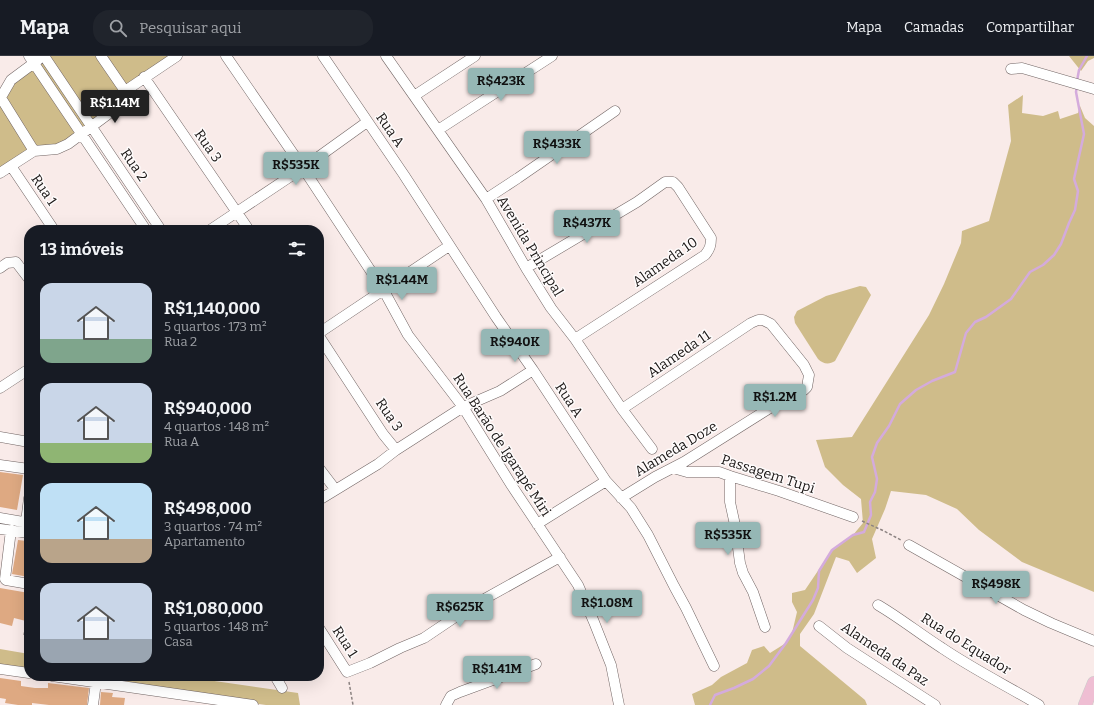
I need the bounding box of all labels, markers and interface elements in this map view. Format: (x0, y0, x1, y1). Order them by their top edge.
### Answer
search box (93, 10, 373, 46)
text: Mapa (20, 16, 69, 39)
icon: search (107, 17, 129, 39)
text: Pesquisar aqui (139, 19, 241, 37)
text: Mapa (846, 19, 882, 36)
text: Camadas (904, 19, 964, 36)
text: Compartilhar (986, 19, 1074, 36)
pin: R$423K (468, 68, 534, 102)
text: R$423K (477, 73, 525, 88)
pin: R$1.14M (78, 90, 152, 124)
text: R$1.14M (90, 95, 140, 110)
street label: Rua A (372, 110, 408, 151)
street label: Rua 3 (191, 126, 225, 166)
pin: R$433K (524, 131, 590, 165)
text: R$433K (533, 136, 581, 151)
street label: Rua 2 (117, 145, 151, 185)
pin: R$535K (263, 152, 329, 186)
text: R$535K (272, 157, 320, 172)
street label: Rua 1 (27, 171, 61, 209)
street label: Avenida Principal (493, 193, 567, 299)
pin: R$437K (554, 210, 620, 244)
text: R$437K (563, 215, 611, 230)
street label: Alameda 10 (629, 233, 701, 291)
icon: filters (286, 238, 308, 260)
text: 13 imóveis (40, 239, 124, 260)
pin: R$1.44M (365, 267, 439, 301)
text: R$1.44M (376, 272, 428, 287)
text: R$1,140,000 (164, 298, 260, 319)
icon: home (72, 299, 120, 347)
text: 5 quartos · 173 m² (164, 319, 267, 334)
street label: Alameda 11 (644, 327, 714, 381)
pin: R$940K (482, 329, 548, 363)
text: Rua 2 (164, 334, 197, 349)
text: R$940K (490, 334, 540, 349)
street label: Rua Barão de Igarapé Miri (450, 371, 554, 519)
street label: Rua A (552, 379, 587, 421)
pin: R$1.2M (742, 384, 808, 418)
text: R$1.2M (753, 389, 797, 404)
street label: Rua 3 (372, 395, 406, 435)
text: R$940,000 (164, 398, 252, 419)
icon: home (72, 399, 120, 447)
street label: Alameda Doze (632, 418, 720, 480)
text: 4 quartos · 148 m² (164, 419, 269, 434)
text: Rua A (164, 434, 199, 449)
street label: Passagem Tupi (719, 451, 817, 497)
text: R$498,000 (164, 498, 251, 519)
icon: home (72, 499, 120, 547)
text: 3 quartos · 74 m² (164, 519, 262, 534)
pin: R$535K (695, 522, 761, 556)
text: R$535K (704, 527, 752, 542)
text: Apartamento (164, 534, 245, 549)
pin: R$498K (963, 571, 1029, 605)
text: R$498K (971, 576, 1021, 591)
pin: R$1.08M (570, 590, 644, 624)
pin: R$625K (427, 594, 493, 628)
text: R$1.08M (581, 595, 633, 610)
text: R$1,080,000 (164, 598, 263, 619)
icon: home (72, 599, 120, 647)
text: R$625K (436, 599, 484, 614)
street label: Rua do Equador (918, 610, 1014, 678)
street label: Alameda da Paz (838, 618, 932, 690)
text: 5 quartos · 148 m² (164, 619, 268, 634)
street label: Rua 1 (329, 623, 362, 661)
text: Casa (164, 634, 193, 649)
pin: R$1.41M (460, 656, 534, 690)
text: R$1.41M (472, 661, 522, 676)

